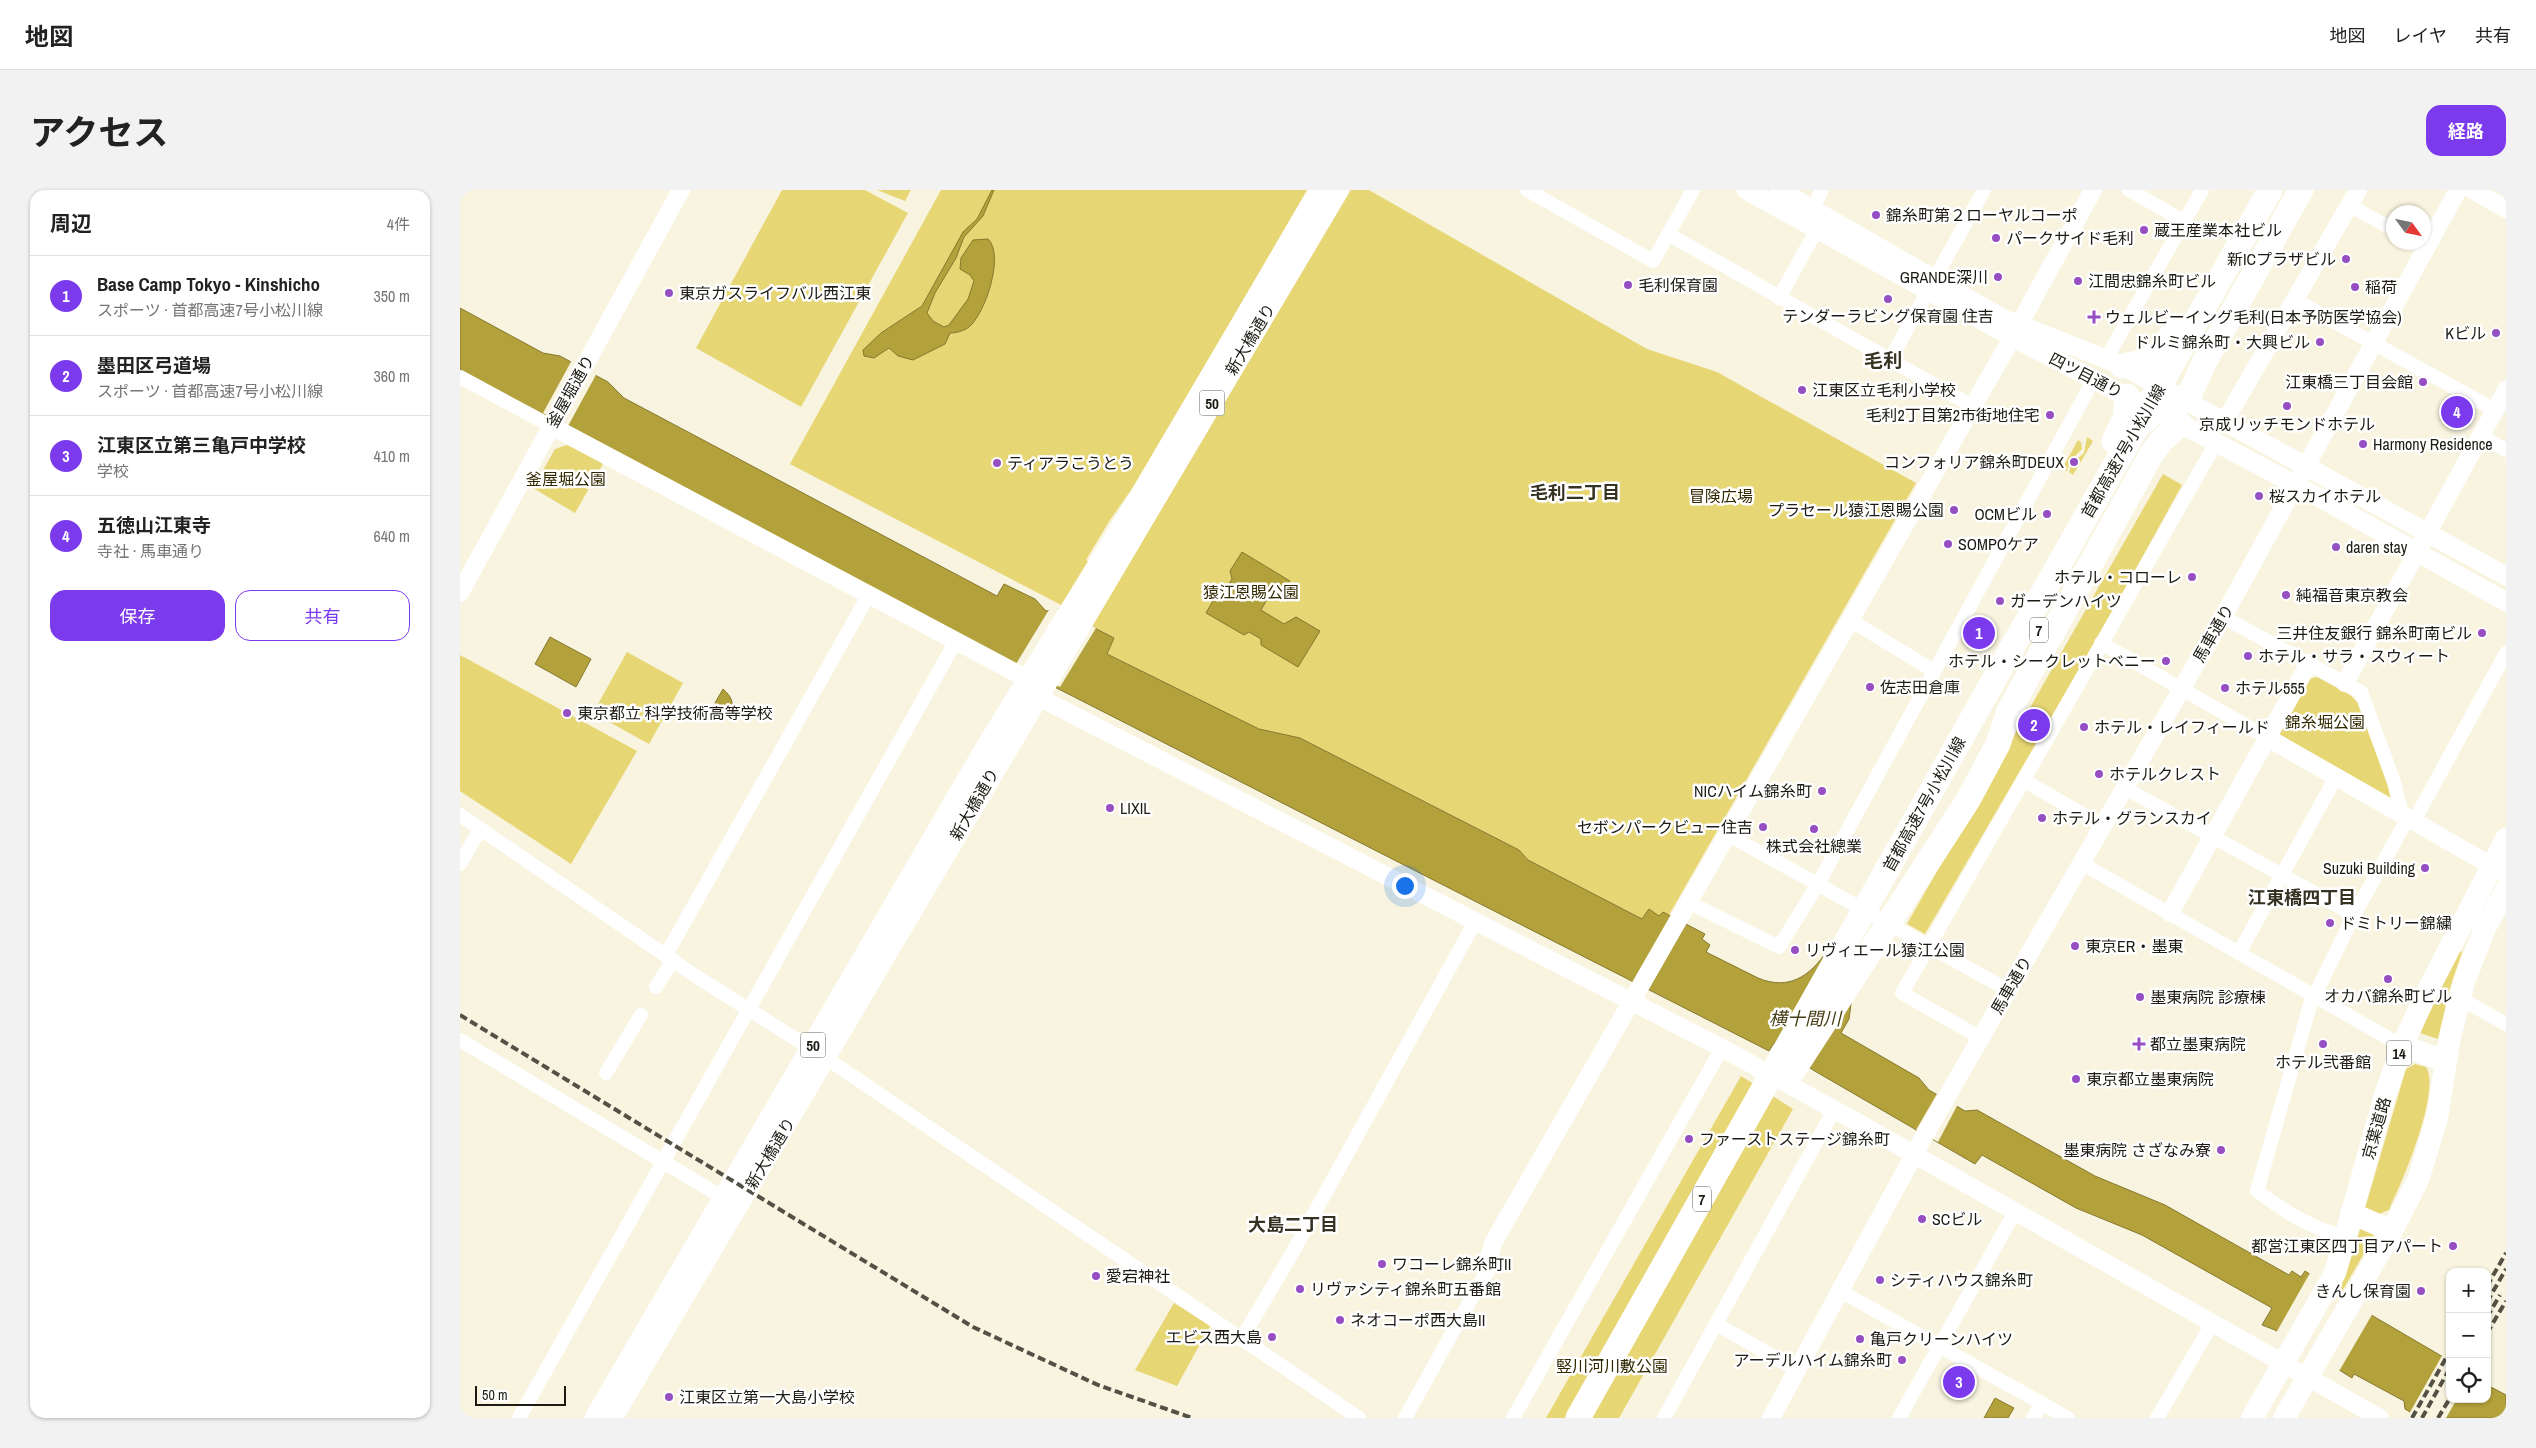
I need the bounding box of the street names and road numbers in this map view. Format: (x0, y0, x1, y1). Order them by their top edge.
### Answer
street label: 新大橋通り (1220, 299, 1280, 379)
street label: 四ツ目通り (2045, 347, 2127, 403)
street label: 釜屋堀通り (541, 351, 599, 431)
street label: 首都高速7号小松川線 (2076, 380, 2170, 522)
road number: 50 (1200, 390, 1224, 416)
street label: 馬車通り (2187, 600, 2239, 666)
road number: 7 (2030, 618, 2048, 642)
street label: 首都高速7号小松川線 (1878, 733, 1970, 875)
street label: 新大橋通り (944, 764, 1004, 844)
street label: 馬車通り (1985, 952, 2037, 1018)
road number: 50 (800, 1032, 826, 1058)
road number: 14 (2386, 1040, 2412, 1066)
street label: 京葉道路 (2357, 1094, 2395, 1162)
street label: 新大橋通り (740, 1113, 800, 1193)
road number: 7 (1693, 1186, 1711, 1212)

